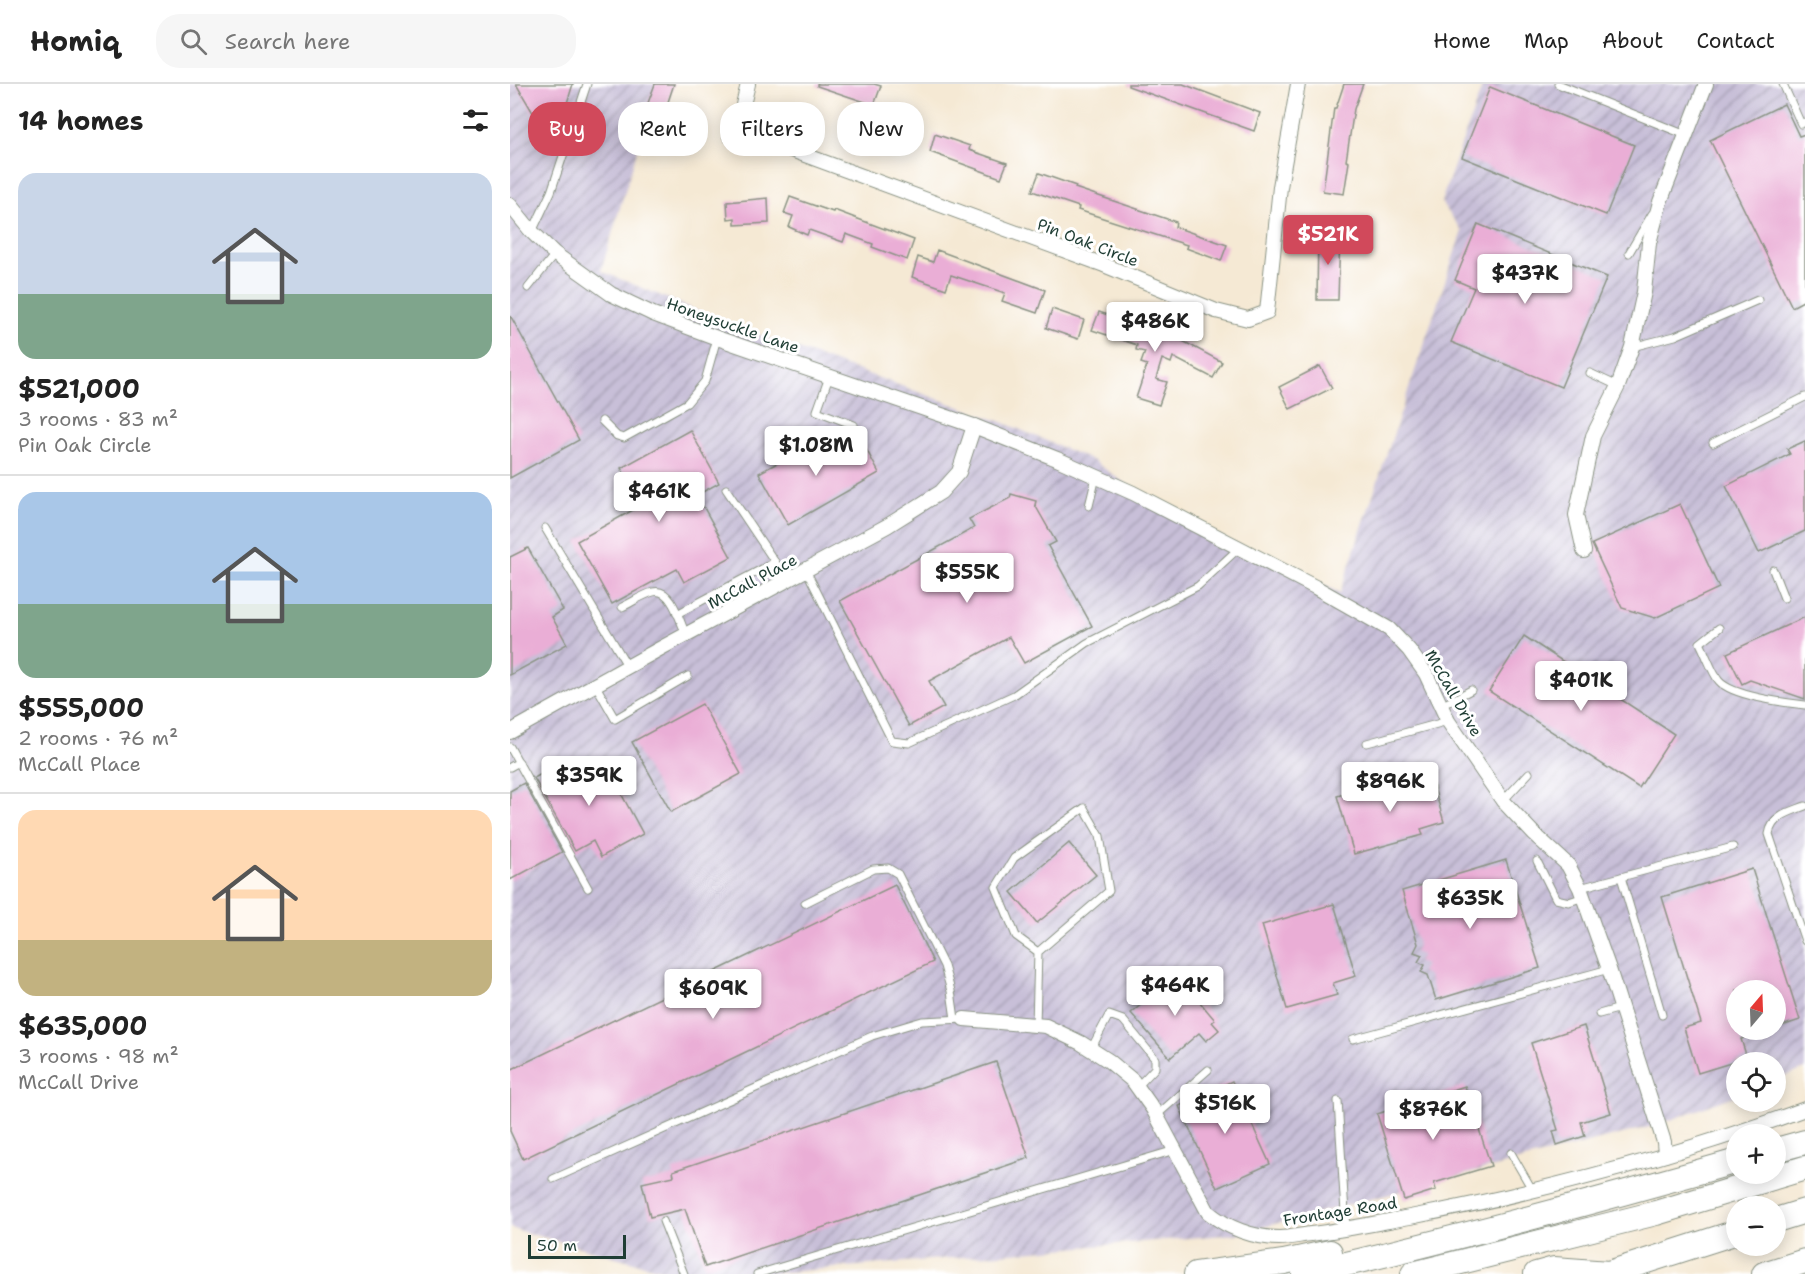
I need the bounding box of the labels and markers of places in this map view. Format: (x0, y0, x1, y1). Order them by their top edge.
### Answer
pin: $521K (1286, 215, 1370, 266)
pin: $437K (1483, 254, 1567, 305)
pin: $486K (1113, 302, 1197, 353)
pin: $1.08M (767, 426, 865, 477)
pin: $461K (617, 472, 701, 523)
pin: $555K (925, 553, 1009, 604)
pin: $401K (1539, 661, 1623, 712)
pin: $359K (547, 756, 631, 807)
pin: $896K (1348, 762, 1432, 813)
pin: $635K (1428, 879, 1512, 930)
pin: $464K (1133, 966, 1217, 1017)
pin: $609K (671, 969, 755, 1020)
pin: $516K (1183, 1084, 1267, 1135)
pin: $876K (1391, 1090, 1475, 1141)

